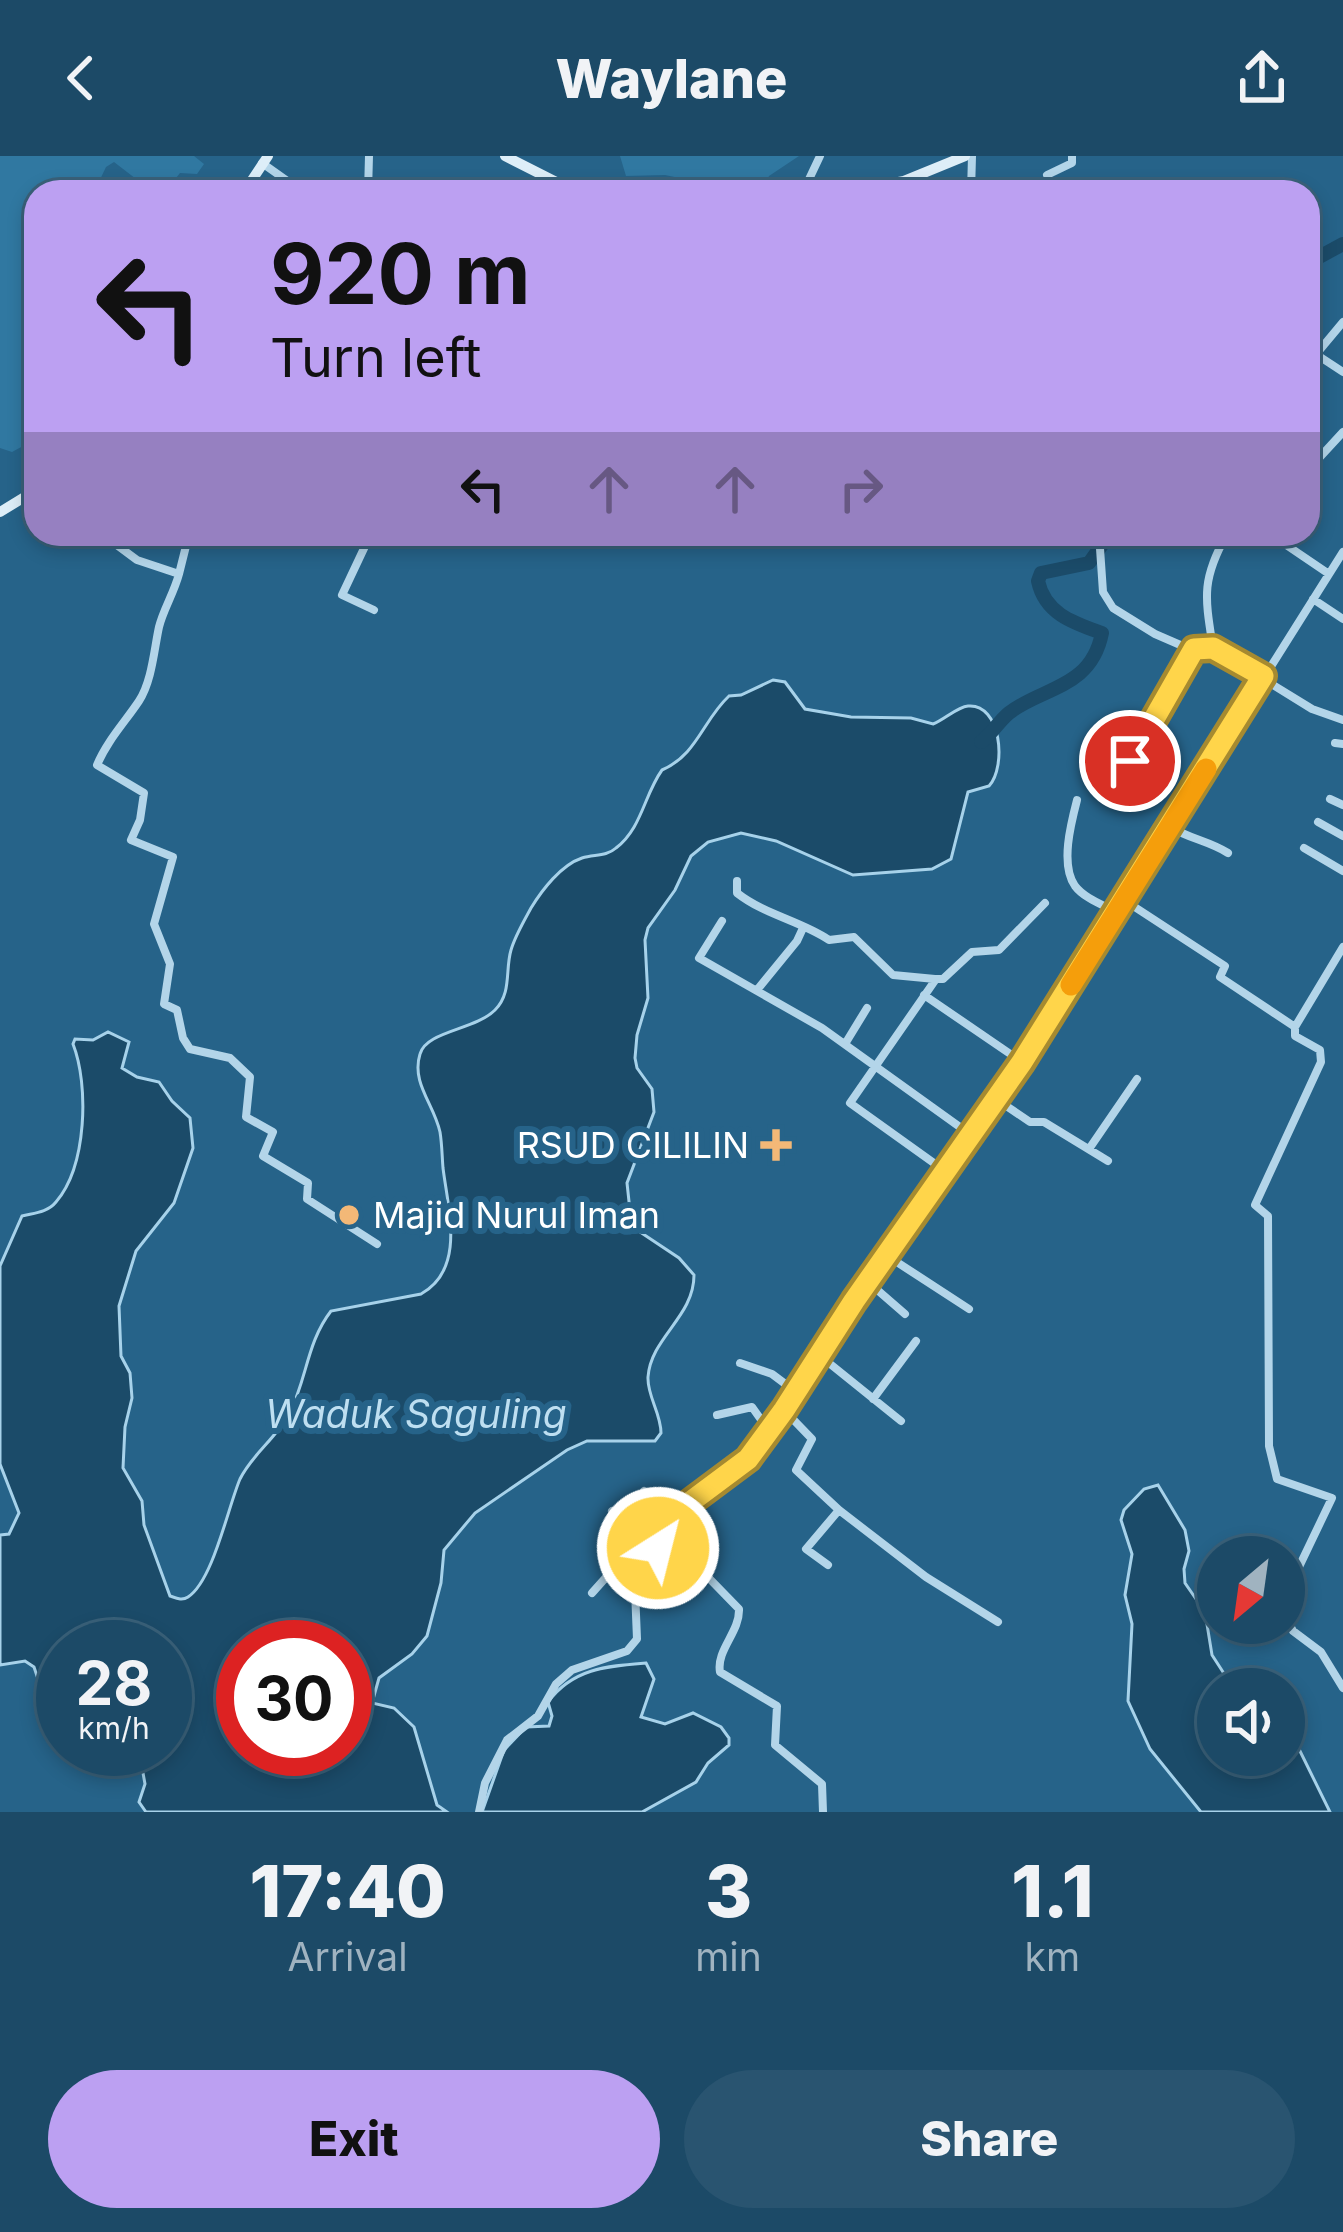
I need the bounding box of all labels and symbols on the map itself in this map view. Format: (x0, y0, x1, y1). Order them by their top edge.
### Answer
pin (1079, 710, 1181, 812)
place label: RSUD CILILIN (517, 1123, 749, 1167)
marker: RSUD CILILIN (760, 1129, 792, 1161)
place label: Majid Nurul Iman (373, 1193, 660, 1237)
marker: Majid Nurul Iman (336, 1202, 362, 1228)
water label: Waduk Saguling (265, 1390, 567, 1437)
position arrow (595, 1485, 721, 1611)
north arrow (1197, 1536, 1305, 1644)
speed limit sign: 30 (216, 1620, 372, 1776)

